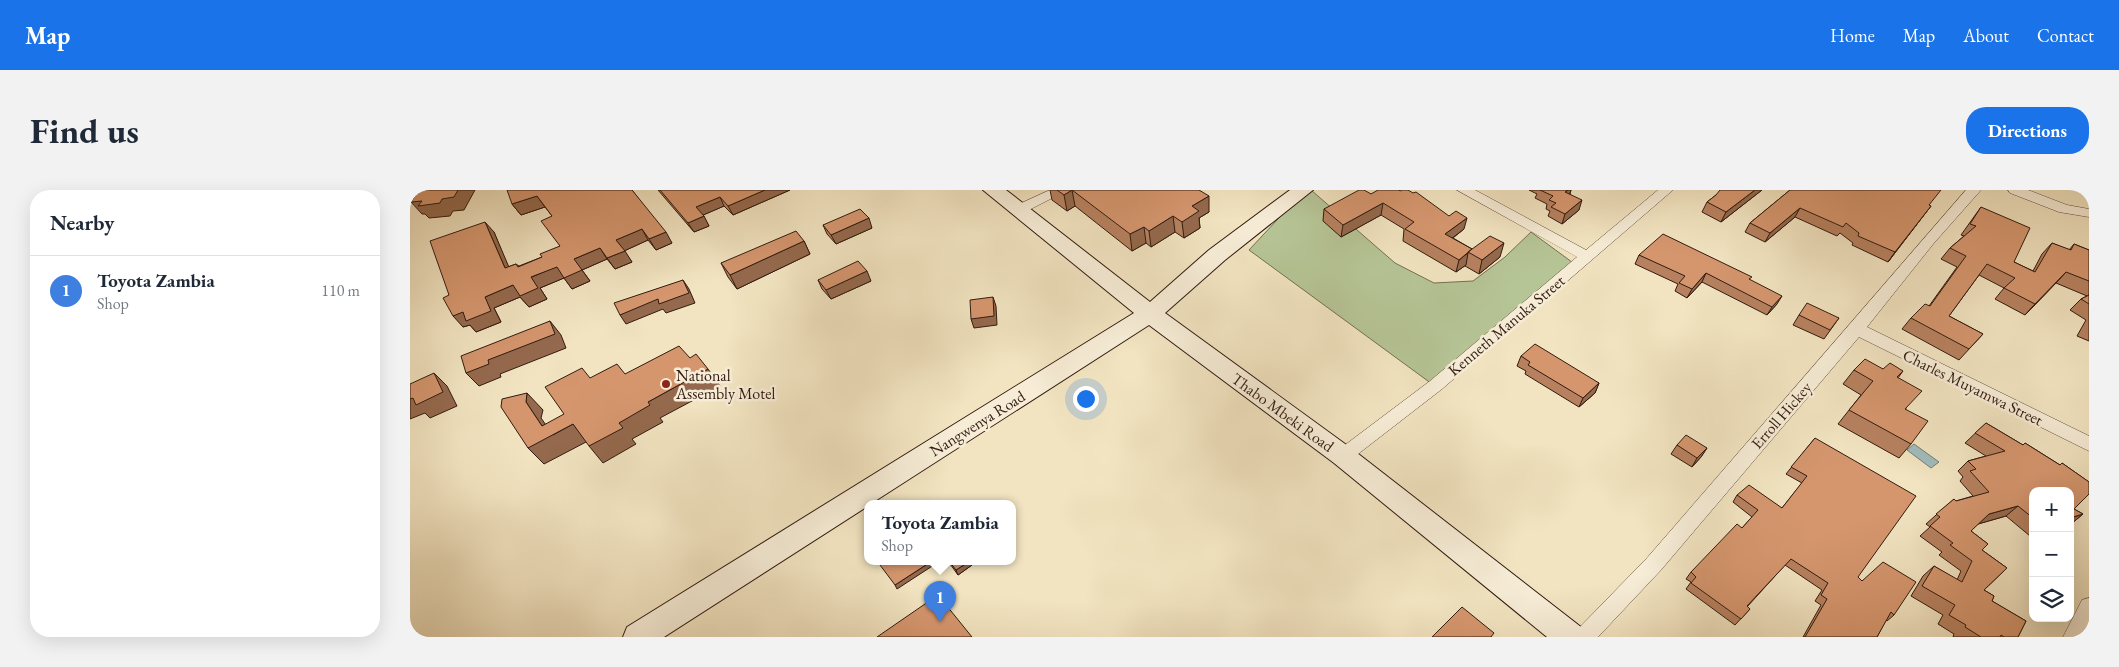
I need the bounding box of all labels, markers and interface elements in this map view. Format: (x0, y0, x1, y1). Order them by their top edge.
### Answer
text: Map (25, 20, 70, 51)
text: Home (1830, 24, 1875, 47)
text: Map (1903, 24, 1935, 47)
text: About (1963, 24, 2009, 47)
text: Contact (2037, 24, 2094, 47)
button: Directions (1966, 107, 2089, 154)
text: Find us (30, 108, 139, 153)
text: Nearby (50, 209, 114, 236)
text: Toyota Zambia (97, 268, 215, 293)
street label: Kenneth Manuka Street (1444, 270, 1569, 380)
text: 1 (62, 280, 70, 301)
text: 110 m (321, 280, 360, 301)
text: Shop (97, 293, 129, 314)
street label: Charles Muyamwa Street (1899, 344, 2046, 430)
place label: National Assembly Motel (675, 365, 775, 404)
street label: Thabo Mbeki Road (1227, 368, 1339, 457)
street label: Erroll Hickey (1746, 377, 1817, 453)
marker: National Assembly Motel (660, 378, 672, 390)
street label: Nangwenya Road (926, 385, 1030, 461)
your location (1073, 386, 1099, 412)
map controls (2029, 487, 2074, 622)
button: + (2029, 487, 2074, 532)
popup (864, 500, 1016, 565)
text: Toyota Zambia (881, 510, 999, 535)
button: − (2029, 532, 2074, 577)
text: Shop (881, 535, 913, 556)
button: layers (2029, 577, 2074, 622)
pin: 1 (924, 581, 956, 622)

